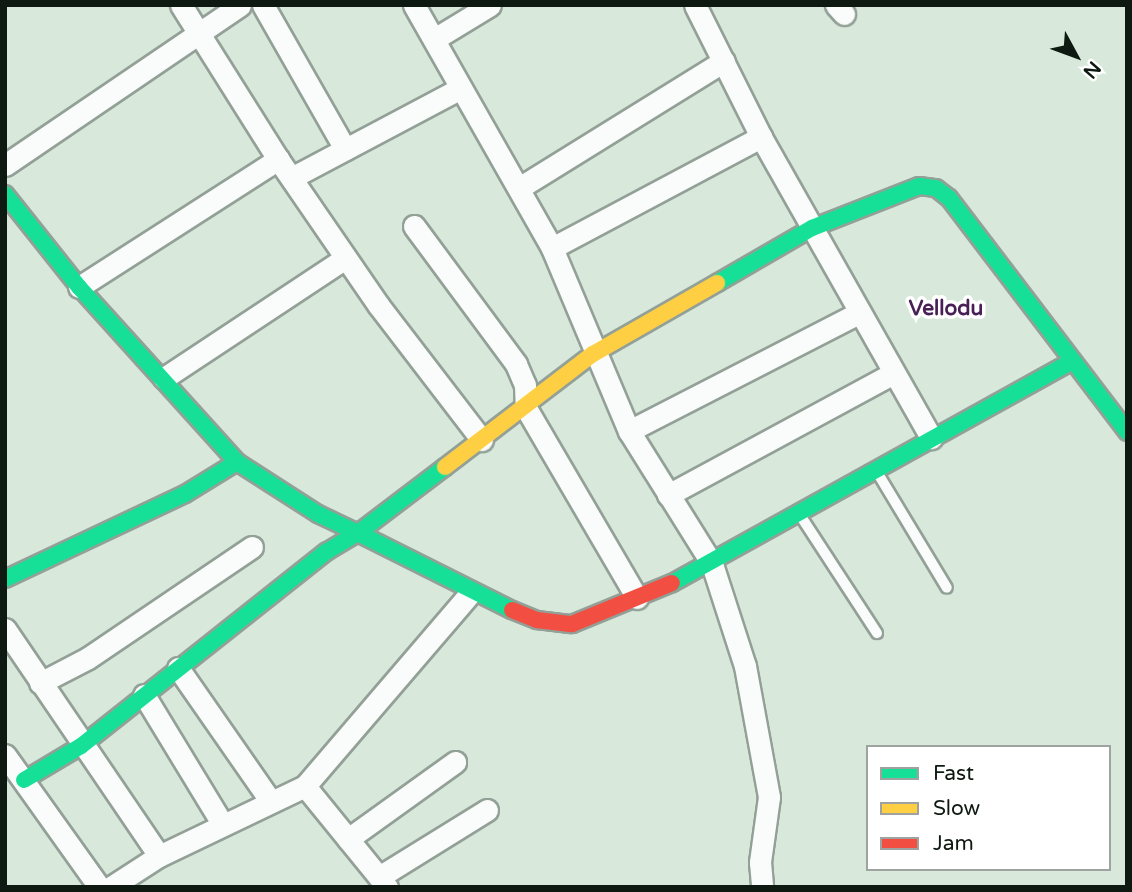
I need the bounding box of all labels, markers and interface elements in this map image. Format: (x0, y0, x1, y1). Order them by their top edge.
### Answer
north arrow (1041, 21, 1111, 91)
text: N (1079, 57, 1105, 83)
district label: Vellodu (909, 296, 983, 322)
legend (866, 745, 1111, 871)
text: Fast (933, 761, 974, 786)
text: Slow (933, 796, 980, 821)
text: Jam (933, 831, 974, 856)

